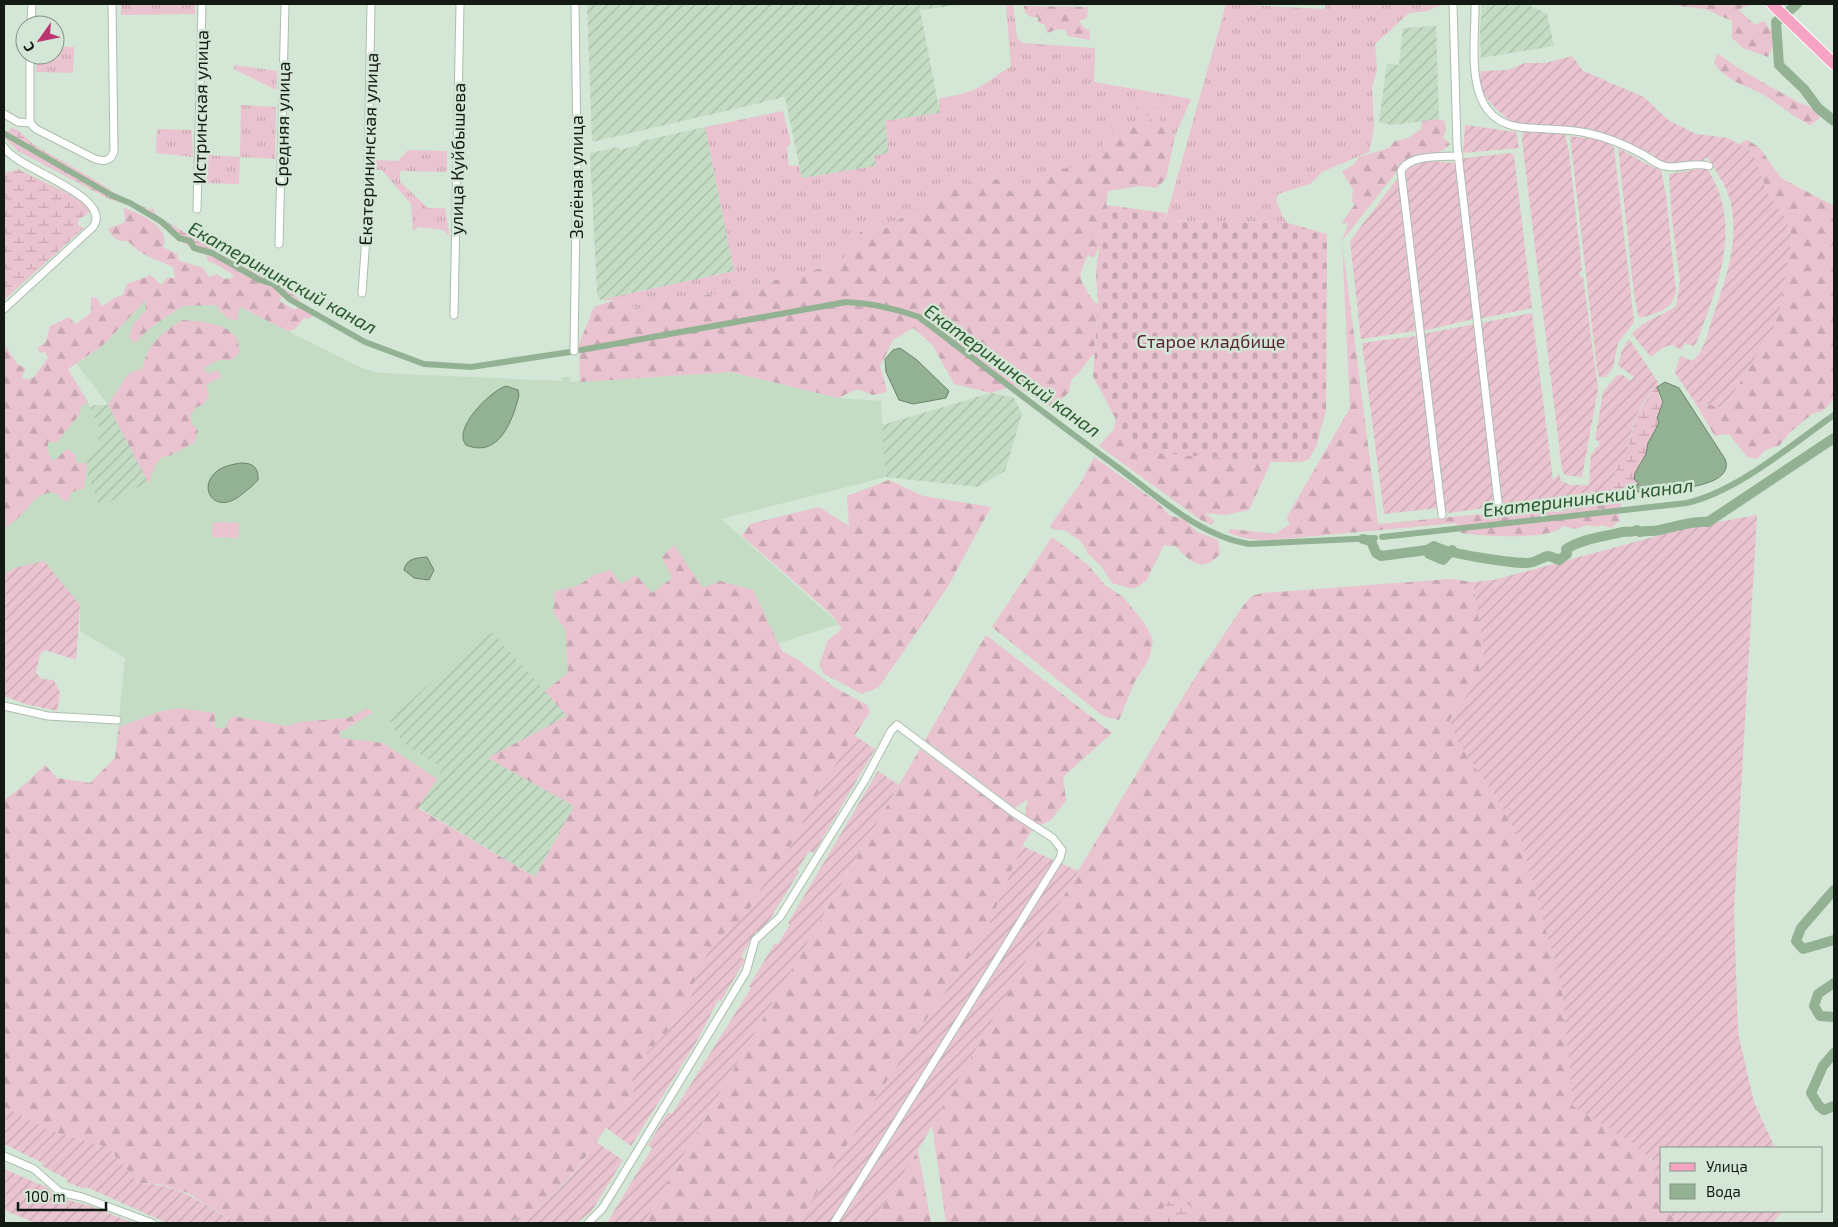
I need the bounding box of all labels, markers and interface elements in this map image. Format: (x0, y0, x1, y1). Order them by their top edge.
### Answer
north arrow (15, 15, 65, 65)
street label: Истринская улица (188, 30, 212, 184)
text: С (19, 39, 38, 55)
street label: Екатерининская улица (354, 52, 382, 246)
street label: Средняя улица (270, 61, 294, 187)
street label: улица Куйбышева (445, 83, 469, 235)
street label: Зелёная улица (565, 115, 587, 239)
water label: Екатерининский канал (185, 216, 381, 338)
water label: Екатерининский канал (921, 298, 1105, 442)
park label: Старое кладбище (1136, 330, 1286, 352)
water label: Екатерининский канал (1481, 473, 1695, 521)
legend (1660, 1147, 1823, 1212)
text: Улица (1706, 1157, 1748, 1175)
scale bar (18, 1180, 105, 1212)
text: Вода (1706, 1182, 1741, 1200)
text: 100 m (25, 1187, 66, 1205)

